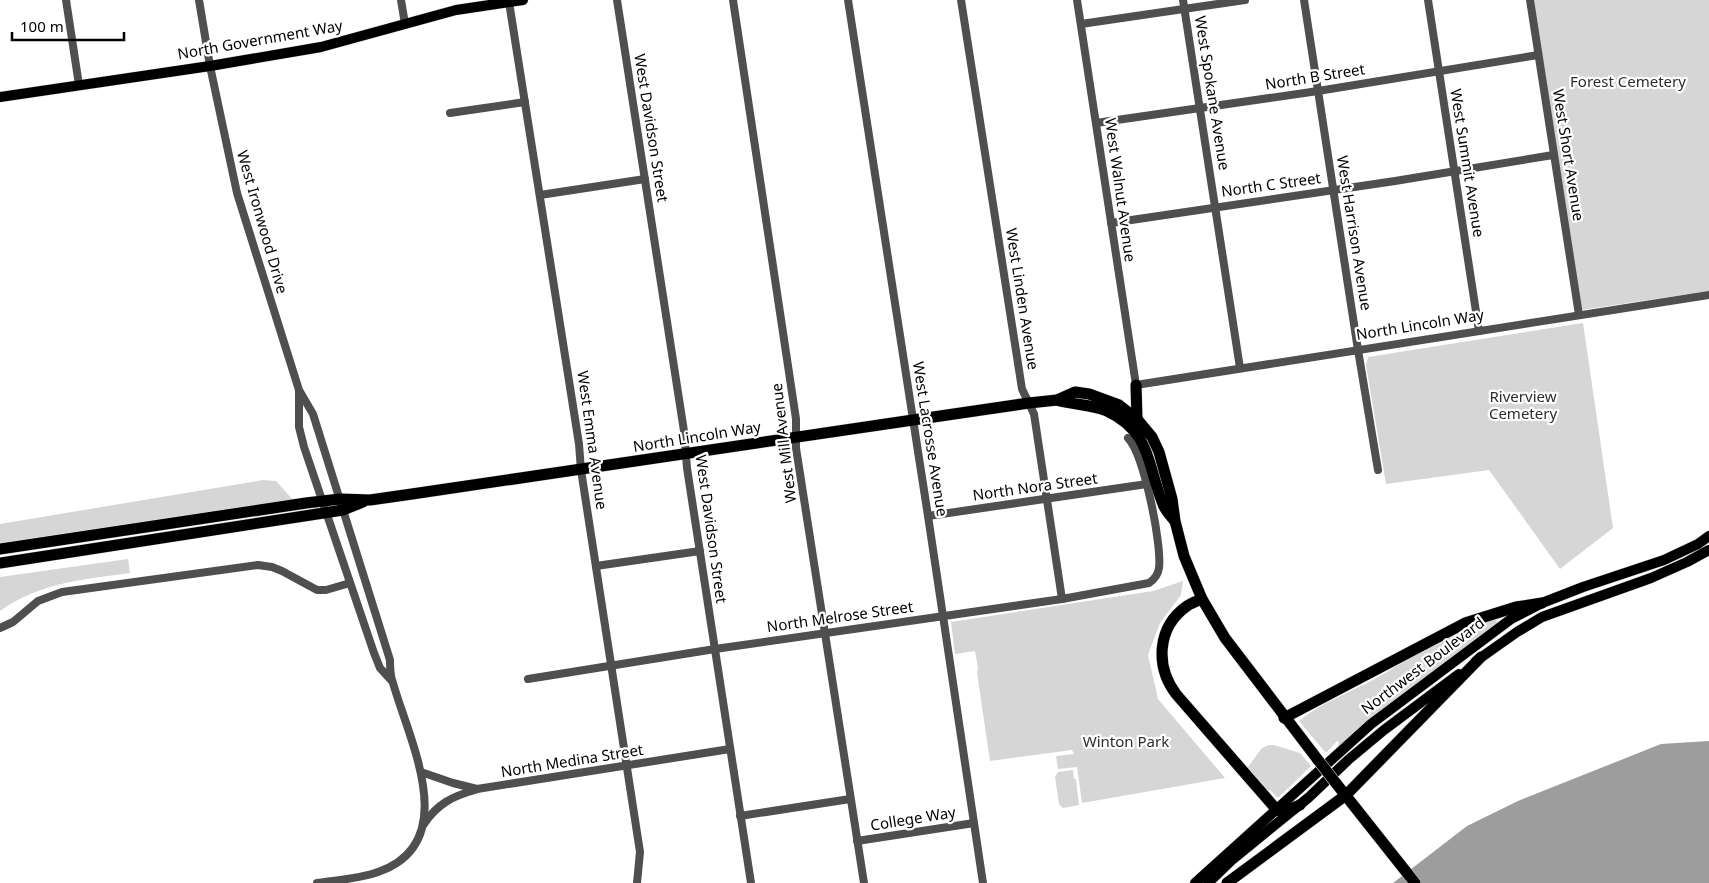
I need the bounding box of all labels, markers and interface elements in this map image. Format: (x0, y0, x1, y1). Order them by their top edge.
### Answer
scale bar (12, 10, 125, 42)
street label: West Spokane Avenue (1191, 14, 1235, 171)
street label: North Government Way (176, 15, 344, 63)
text: 100 m (20, 16, 64, 36)
street label: West Davidson Street (630, 52, 674, 204)
street label: North B Street (1264, 58, 1367, 94)
park label: Forest Cemetery (1570, 71, 1686, 91)
street label: West Summit Avenue (1446, 87, 1490, 238)
street label: West Short Avenue (1549, 87, 1589, 222)
street label: West Walnut Avenue (1101, 117, 1141, 263)
street label: West Ironwood Drive (233, 148, 293, 296)
street label: West Harrison Avenue (1333, 154, 1377, 312)
street label: North C Street (1220, 167, 1323, 201)
street label: West Linden Avenue (1002, 227, 1044, 371)
street label: North Lincoln Way (1354, 304, 1486, 344)
street label: West Lacrosse Avenue (909, 360, 953, 518)
street label: West Emma Avenue (573, 369, 613, 511)
street label: West Mill Avenue (766, 382, 800, 504)
park label: Riverview Cemetery (1489, 386, 1557, 423)
street label: North Lincoln Way (631, 416, 763, 456)
street label: West Davidson Street (692, 453, 732, 605)
street label: North Nora Street (971, 467, 1099, 505)
street label: North Melrose Street (765, 596, 915, 636)
street label: Northwest Boulevard (1357, 612, 1488, 718)
park label: Winton Park (1083, 731, 1169, 751)
street label: North Medina Street (499, 739, 645, 781)
street label: College Way (869, 801, 957, 835)

